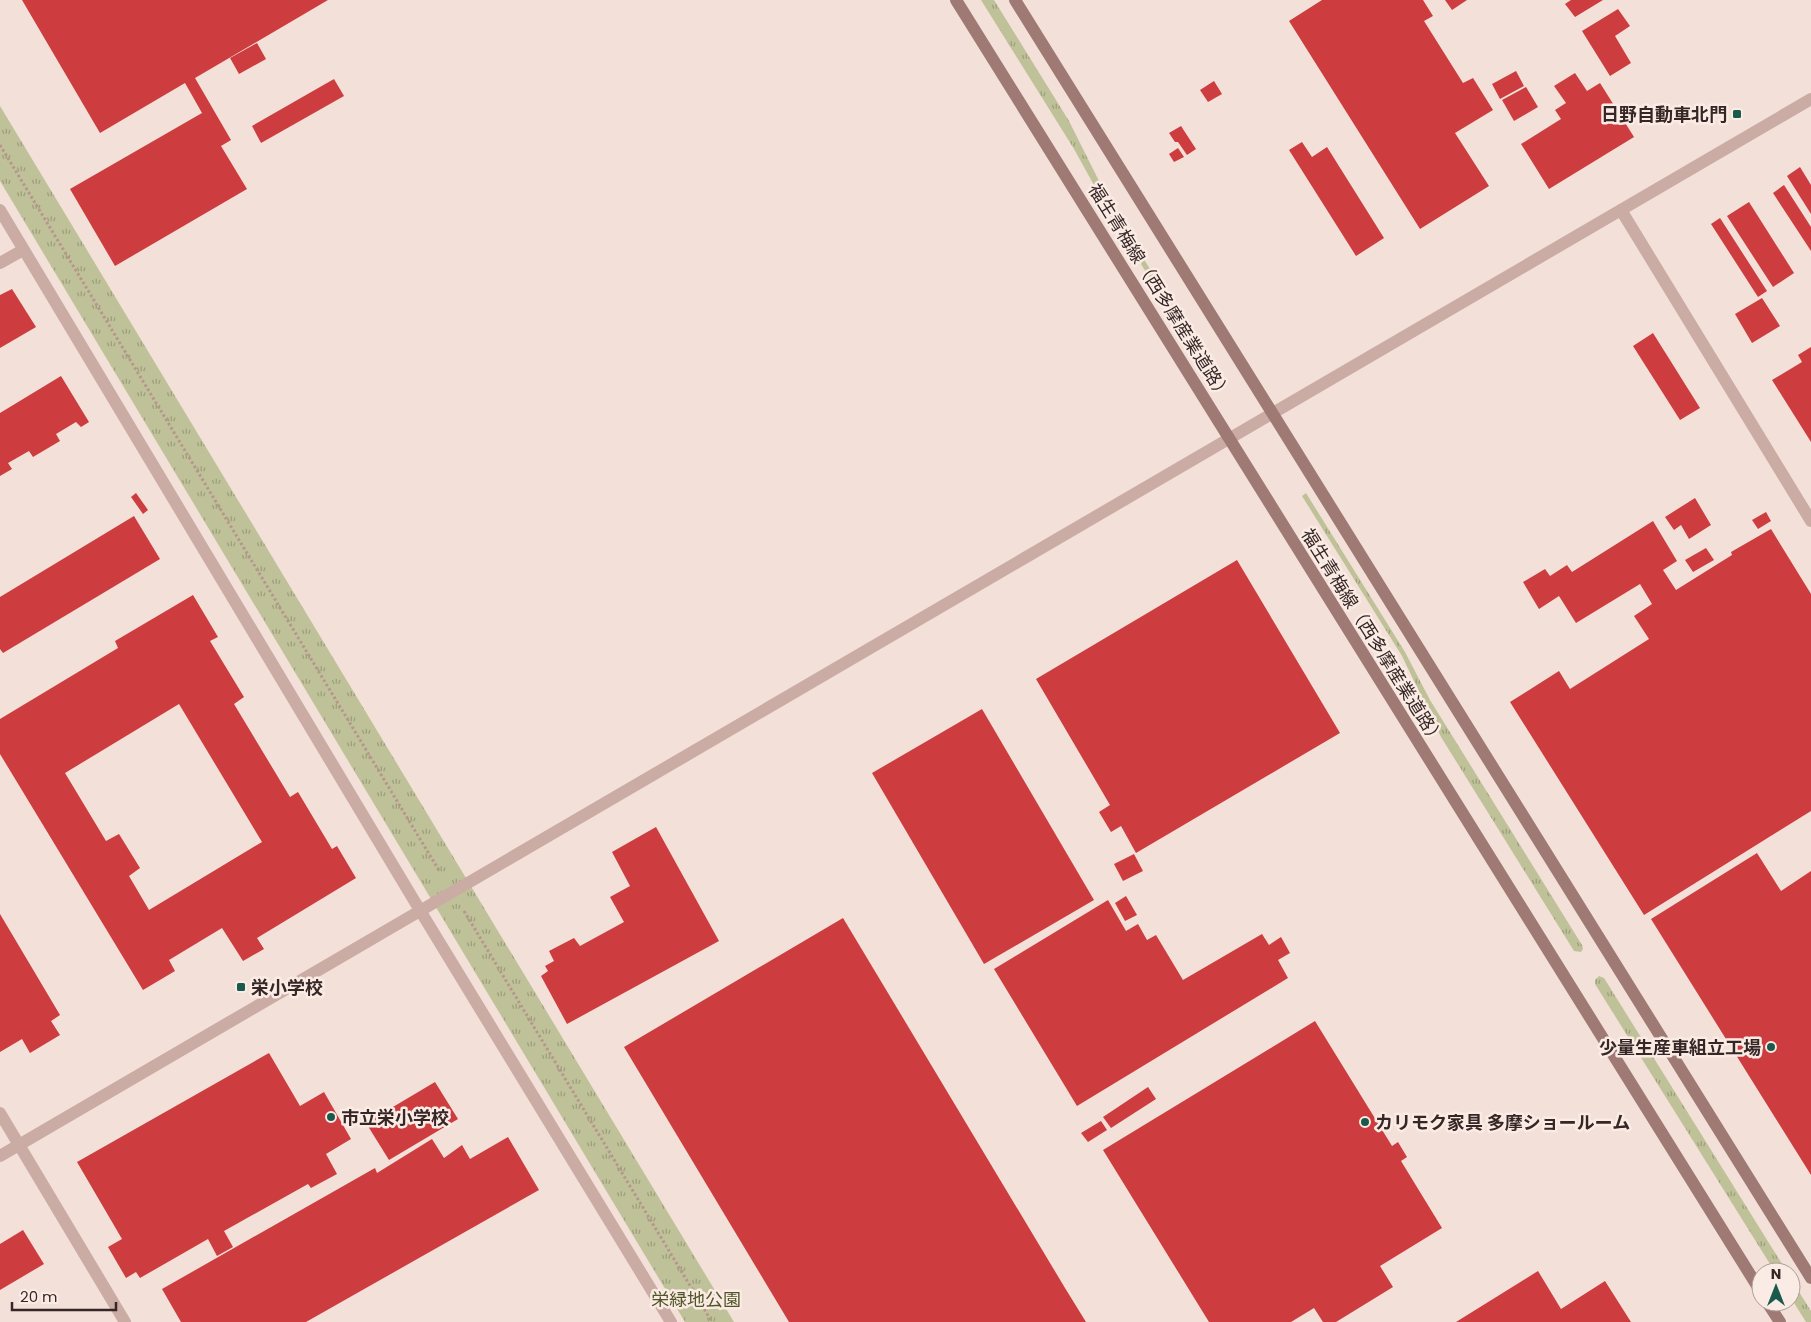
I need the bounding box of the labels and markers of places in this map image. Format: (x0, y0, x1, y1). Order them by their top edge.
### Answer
place label: 日野自動車北門 (1601, 102, 1727, 127)
marker: 日野自動車北門 (1731, 108, 1743, 120)
place label: 栄小学校 (251, 975, 323, 1000)
marker: 栄小学校 (235, 981, 247, 993)
place label: 少量生産車組立工場 (1599, 1035, 1761, 1060)
marker: 少量生産車組立工場 (1765, 1041, 1777, 1053)
place label: 市立栄小学校 (341, 1105, 449, 1130)
place label: カリモク家具 多摩ショールーム (1375, 1110, 1630, 1135)
marker: 市立栄小学校 (325, 1111, 337, 1123)
marker: カリモク家具 多摩ショールーム (1359, 1116, 1371, 1128)

